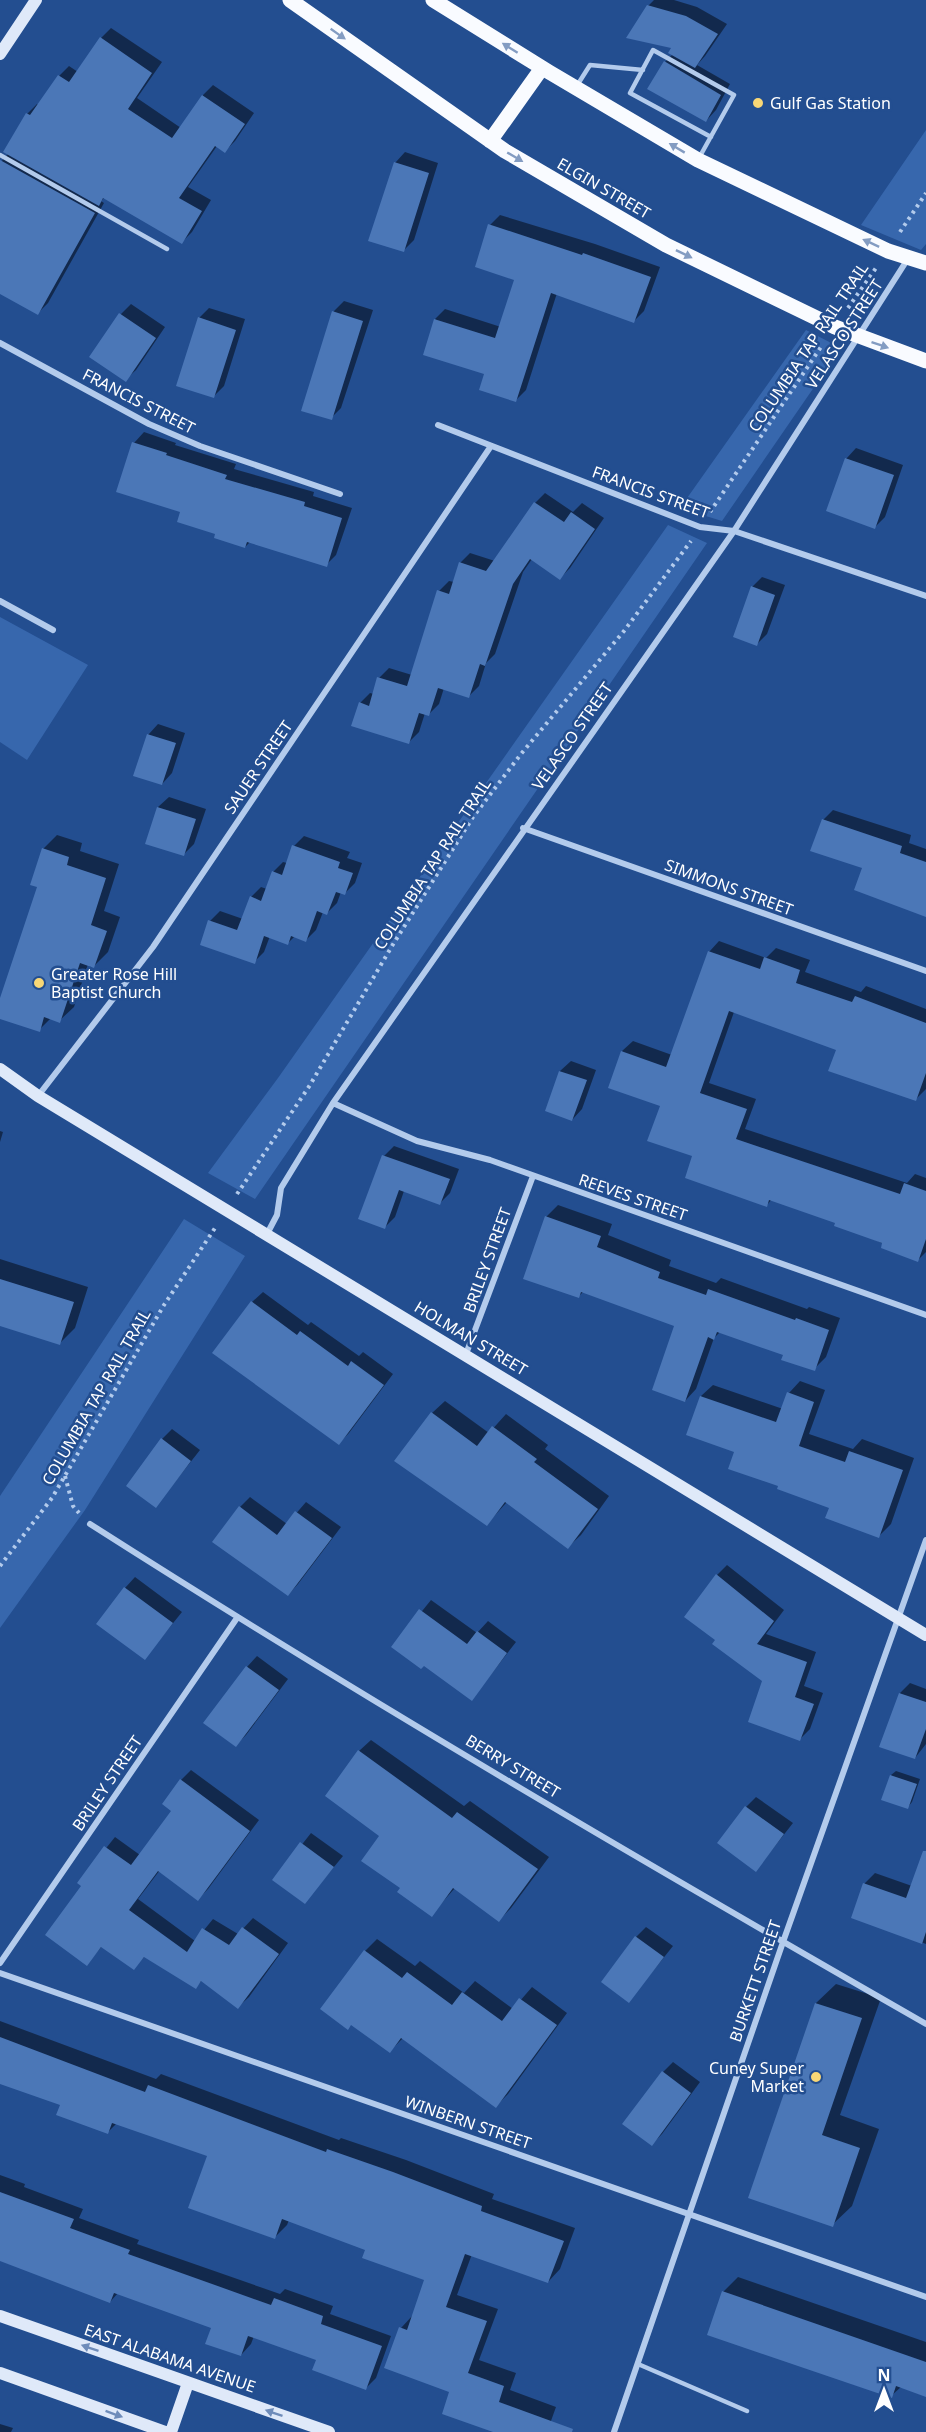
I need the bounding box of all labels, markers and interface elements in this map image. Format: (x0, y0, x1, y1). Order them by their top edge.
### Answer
one-way arrow (329, 28, 345, 40)
one-way arrow (502, 42, 518, 53)
place label: Gulf Gas Station (770, 92, 891, 114)
marker: Gulf Gas Station (751, 96, 765, 110)
one-way arrow (669, 143, 685, 154)
one-way arrow (507, 152, 524, 162)
street label: ELGIN STREET (553, 152, 655, 224)
one-way arrow (863, 238, 880, 247)
one-way arrow (676, 249, 693, 259)
street label: COLUMBIA TAP RAIL TRAIL (743, 258, 873, 436)
street label: VELASCO STREET (800, 275, 888, 393)
one-way arrow (871, 340, 889, 350)
street label: FRANCIS STREET (79, 363, 199, 439)
street label: FRANCIS STREET (589, 461, 713, 523)
street label: VELASCO STREET (527, 678, 617, 794)
street label: SAUER STREET (219, 716, 297, 818)
street label: COLUMBIA TAP RAIL TRAIL (368, 774, 496, 954)
street label: SIMMONS STREET (662, 854, 796, 920)
place label: Greater Rose Hill Baptist Church (51, 963, 177, 1003)
marker: Greater Rose Hill Baptist Church (32, 976, 46, 990)
street label: REEVES STREET (576, 1168, 690, 1226)
street label: BRILEY STREET (458, 1204, 516, 1316)
street label: HOLMAN STREET (410, 1296, 532, 1380)
street label: COLUMBIA TAP RAIL TRAIL (37, 1305, 155, 1489)
street label: BERRY STREET (462, 1729, 564, 1803)
street label: BRILEY STREET (67, 1731, 147, 1835)
street label: BURKETT STREET (724, 1917, 786, 2045)
place label: Cuney Super Market (709, 2057, 804, 2097)
marker: Cuney Super Market (809, 2070, 823, 2084)
street label: WINBERN STREET (402, 2090, 534, 2154)
street label: EAST ALABAMA AVENUE (81, 2318, 259, 2398)
one-way arrow (81, 2342, 99, 2352)
north arrow (854, 2360, 914, 2420)
text: N (877, 2364, 891, 2386)
one-way arrow (265, 2407, 283, 2417)
one-way arrow (105, 2409, 123, 2419)

